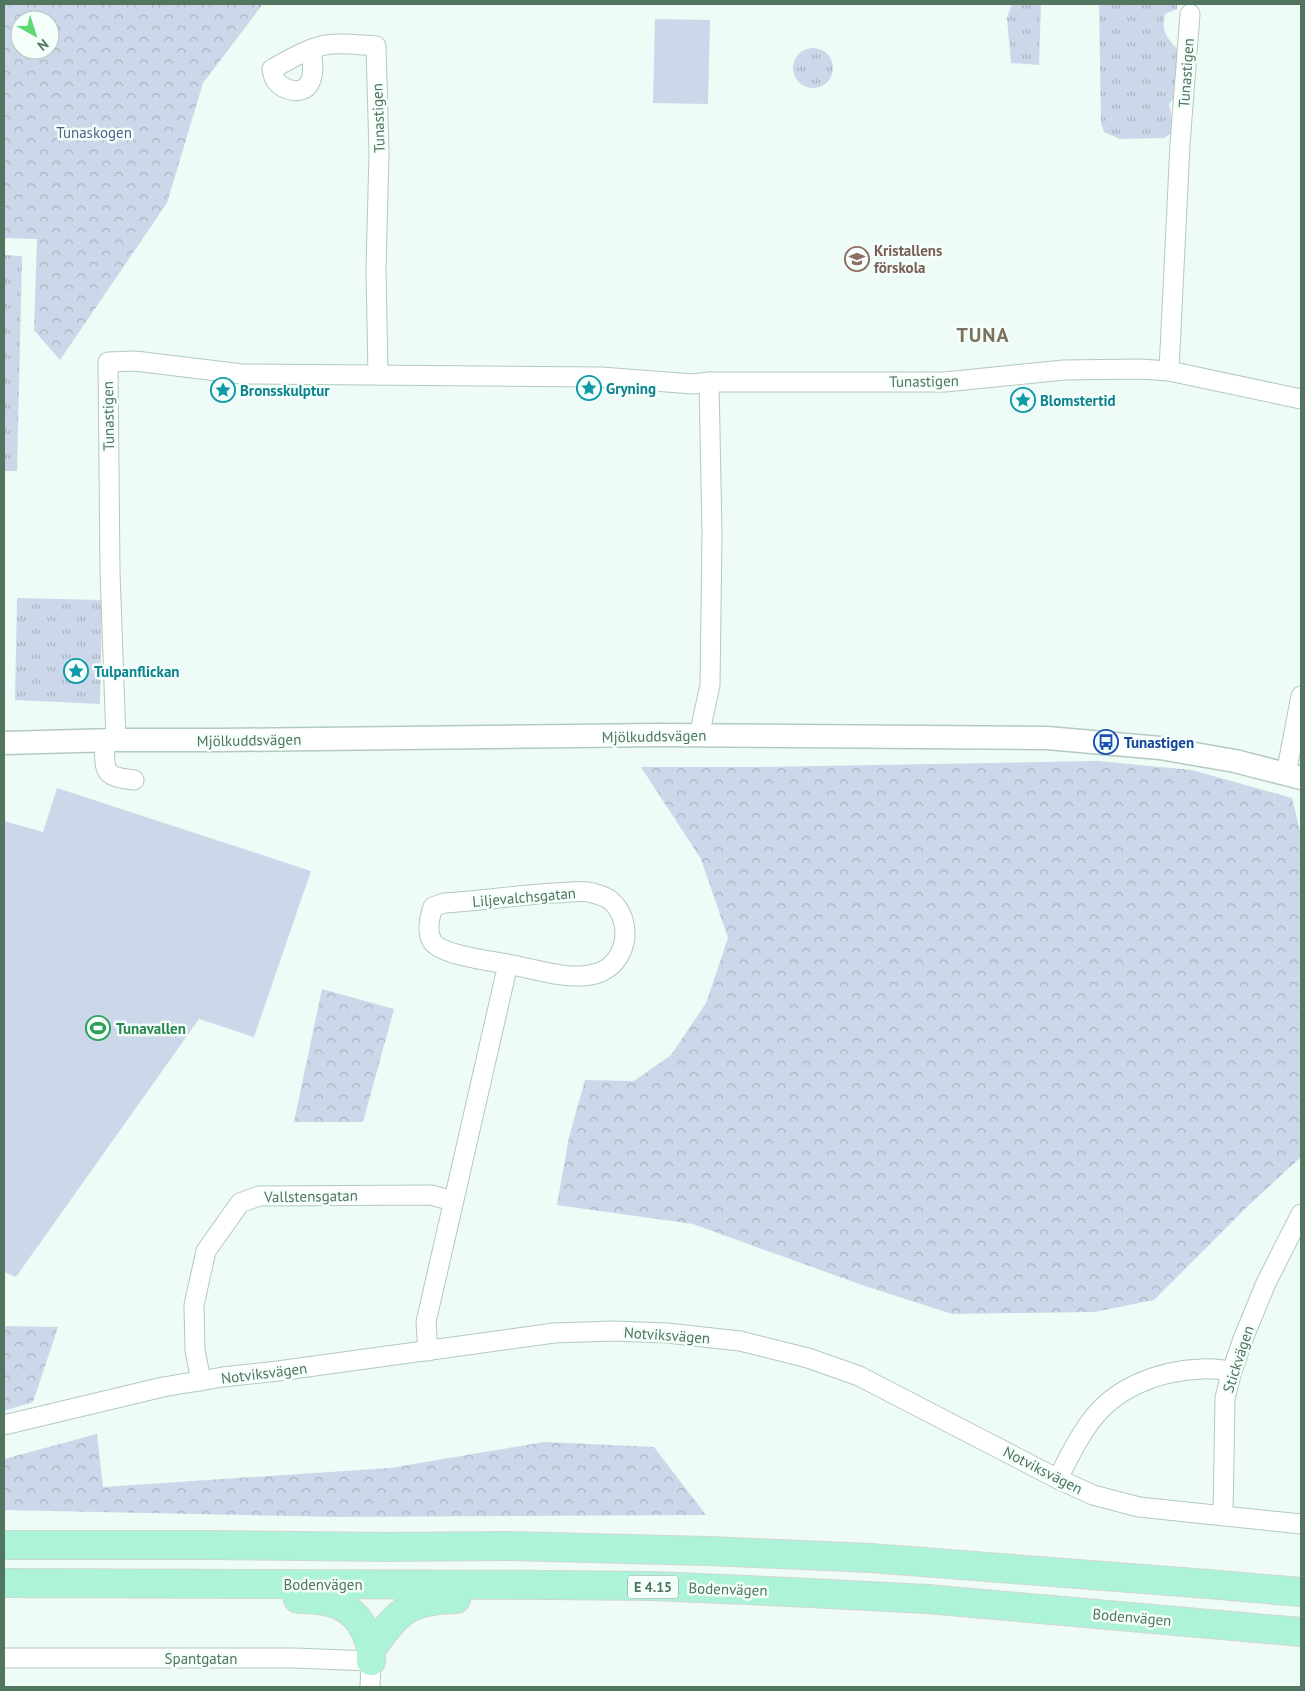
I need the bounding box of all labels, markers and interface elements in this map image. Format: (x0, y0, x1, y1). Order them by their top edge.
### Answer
north arrow (10, 10, 60, 60)
text: N (34, 35, 52, 55)
street label: Tunastigen (1174, 38, 1198, 108)
street label: Tunastigen (367, 83, 389, 153)
park label: Tunaskogen (56, 123, 132, 142)
place label: Kristallens förskola (874, 241, 942, 277)
school or university icon: Kristallens förskola (844, 246, 870, 272)
district label: TUNA (956, 322, 1010, 348)
street label: Tunastigen (889, 371, 959, 391)
place icon: Gryning (576, 375, 602, 401)
place icon: Bronsskulptur (210, 377, 236, 403)
place label: Gryning (606, 379, 656, 398)
street label: Tunastigen (98, 381, 118, 451)
place label: Bronsskulptur (240, 381, 330, 400)
place icon: Blomstertid (1010, 387, 1036, 413)
place label: Blomstertid (1040, 391, 1116, 410)
place icon: Tulpanflickan (63, 658, 89, 684)
place label: Tulpanflickan (94, 662, 180, 681)
street label: Mjölkuddsvägen (602, 726, 706, 746)
bus stop icon: Tunastigen (1093, 729, 1119, 755)
street label: Mjölkuddsvägen (197, 730, 301, 750)
place label: Tunastigen (1124, 733, 1194, 752)
street label: Liljevalchsgatan (471, 883, 577, 911)
sports icon: Tunavallen (85, 1015, 111, 1041)
place label: Tunavallen (116, 1019, 186, 1038)
street label: Vallstensgatan (263, 1186, 358, 1206)
street label: Notviksvägen (623, 1323, 711, 1347)
street label: Stickvägen (1218, 1323, 1258, 1395)
street label: Notviksvägen (220, 1358, 308, 1388)
street label: Notviksvägen (1000, 1442, 1086, 1498)
street label: Bodenvägen (283, 1575, 363, 1594)
road number: E 4.15 (628, 1575, 678, 1598)
street label: Bodenvägen (688, 1578, 768, 1600)
street label: Bodenvägen (1092, 1604, 1172, 1630)
street label: Spantgatan (165, 1649, 237, 1668)

